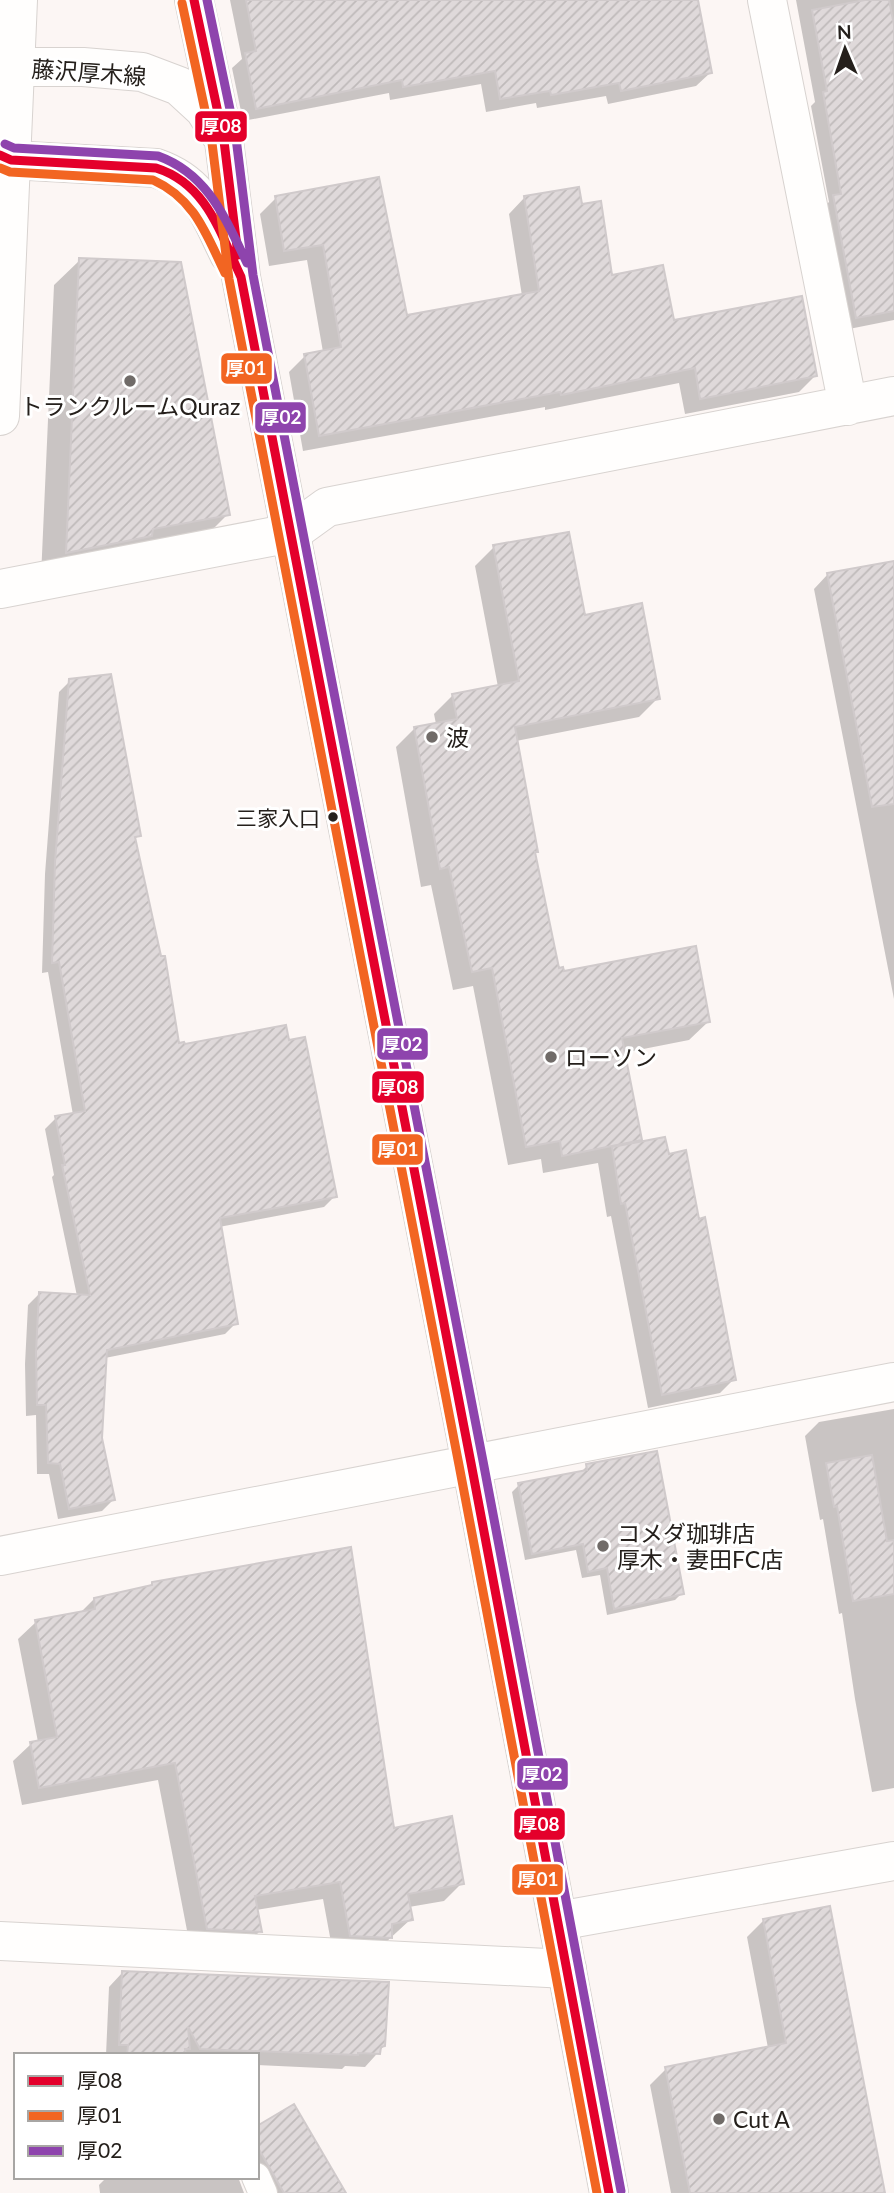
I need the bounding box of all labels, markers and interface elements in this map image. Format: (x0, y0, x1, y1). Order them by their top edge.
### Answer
north arrow (810, 14, 880, 84)
text: N (837, 20, 852, 43)
street label: 藤沢厚木線 (31, 54, 147, 90)
line badge: 厚08 (194, 110, 248, 143)
text: 厚08 (200, 114, 242, 137)
line badge: 厚01 (220, 352, 273, 385)
text: 厚01 (225, 356, 267, 379)
marker: トランクルームQuraz (122, 373, 138, 389)
place label: トランクルームQuraz (20, 392, 240, 420)
line badge: 厚02 (254, 401, 307, 434)
text: 厚02 (260, 405, 302, 428)
place label: 波 (446, 723, 469, 751)
marker: 波 (424, 729, 440, 745)
place label: 三家入口 (236, 805, 320, 830)
marker: 三家入口 (326, 810, 340, 824)
line badge: 厚02 (376, 1027, 429, 1061)
text: 厚02 (381, 1032, 423, 1055)
place label: ローソン (565, 1043, 657, 1071)
marker: ローソン (543, 1049, 559, 1065)
line badge: 厚08 (371, 1070, 425, 1104)
text: 厚08 (377, 1075, 419, 1098)
line badge: 厚01 (371, 1133, 424, 1166)
text: 厚01 (377, 1137, 419, 1160)
place label: コメダ珈琲店 厚木・妻田FC店 (617, 1519, 783, 1573)
marker: コメダ珈琲店 厚木・妻田FC店 (595, 1538, 611, 1554)
line badge: 厚02 (516, 1757, 569, 1791)
text: 厚02 (521, 1762, 563, 1785)
line badge: 厚08 (513, 1807, 566, 1841)
text: 厚08 (518, 1812, 560, 1835)
line badge: 厚01 (511, 1863, 564, 1896)
text: 厚01 (517, 1867, 559, 1890)
legend (14, 2053, 259, 2179)
text: 厚08 (77, 2067, 122, 2092)
text: 厚01 (77, 2102, 122, 2127)
place label: Cut A (733, 2105, 790, 2133)
marker: Cut A (711, 2111, 727, 2127)
text: 厚02 (77, 2137, 122, 2162)

